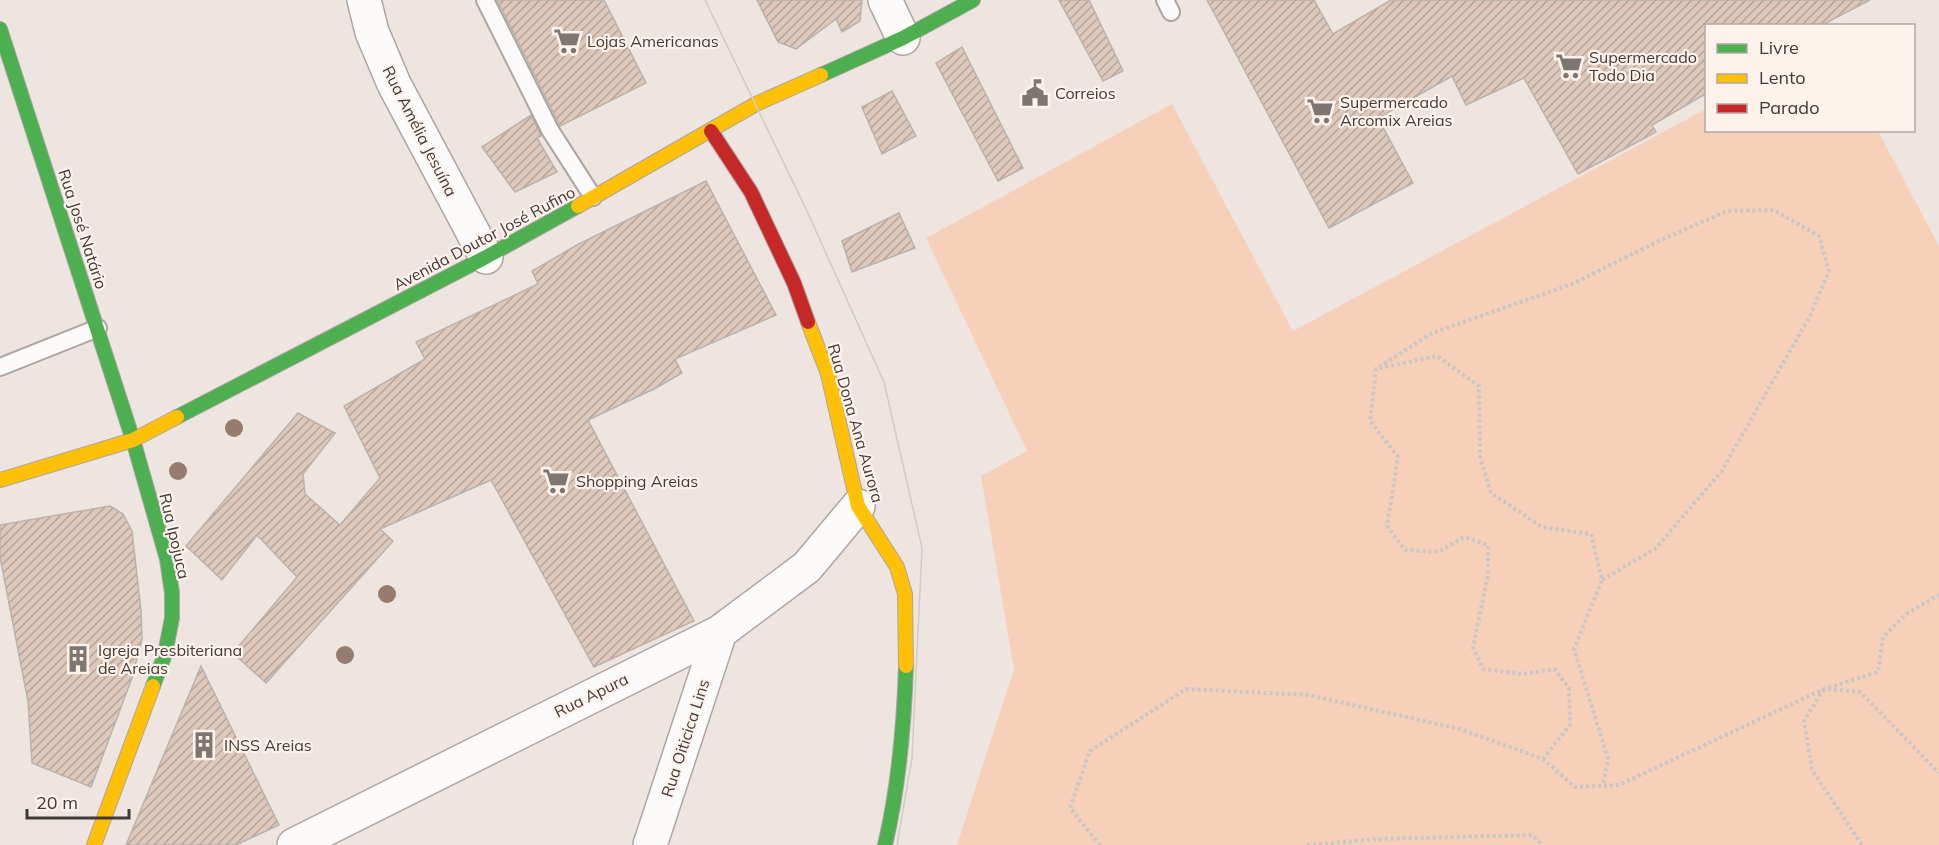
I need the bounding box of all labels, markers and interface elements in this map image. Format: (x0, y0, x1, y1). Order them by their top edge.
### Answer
legend (1705, 24, 1915, 132)
supermarket icon: Lojas Americanas (552, 26, 582, 56)
place label: Lojas Americanas (587, 31, 719, 51)
text: Livre (1759, 36, 1799, 59)
place label: Supermercado Todo Dia (1589, 47, 1697, 85)
supermarket icon: Supermercado Todo Dia (1554, 51, 1584, 81)
street label: Rua Amélia Jesuína (378, 62, 462, 200)
text: Lento (1759, 66, 1806, 89)
public building icon: Correios (1020, 78, 1050, 108)
place label: Correios (1055, 83, 1116, 103)
place label: Supermercado Arcomix Areias (1340, 92, 1453, 130)
supermarket icon: Supermercado Arcomix Areias (1305, 96, 1335, 126)
text: Parado (1759, 96, 1819, 119)
street label: Rua José Natário (54, 167, 112, 291)
street label: Avenida Doutor José Rufino (390, 181, 578, 295)
street label: Rua Dona Ana Aurora (824, 341, 888, 505)
supermarket icon: Shopping Areias (541, 466, 571, 496)
place label: Shopping Areias (576, 471, 698, 491)
street label: Rua Ipojuca (155, 491, 195, 581)
place label: Igreja Presbiteriana de Areias (98, 640, 242, 678)
building icon: Igreja Presbiteriana de Areias (63, 644, 93, 674)
street label: Rua Apura (551, 668, 631, 722)
street label: Rua Oiticica Lins (657, 676, 714, 800)
building icon: INSS Areias (189, 730, 219, 760)
place label: INSS Areias (224, 735, 312, 755)
scale bar (27, 782, 129, 820)
text: 20 m (36, 791, 78, 814)

